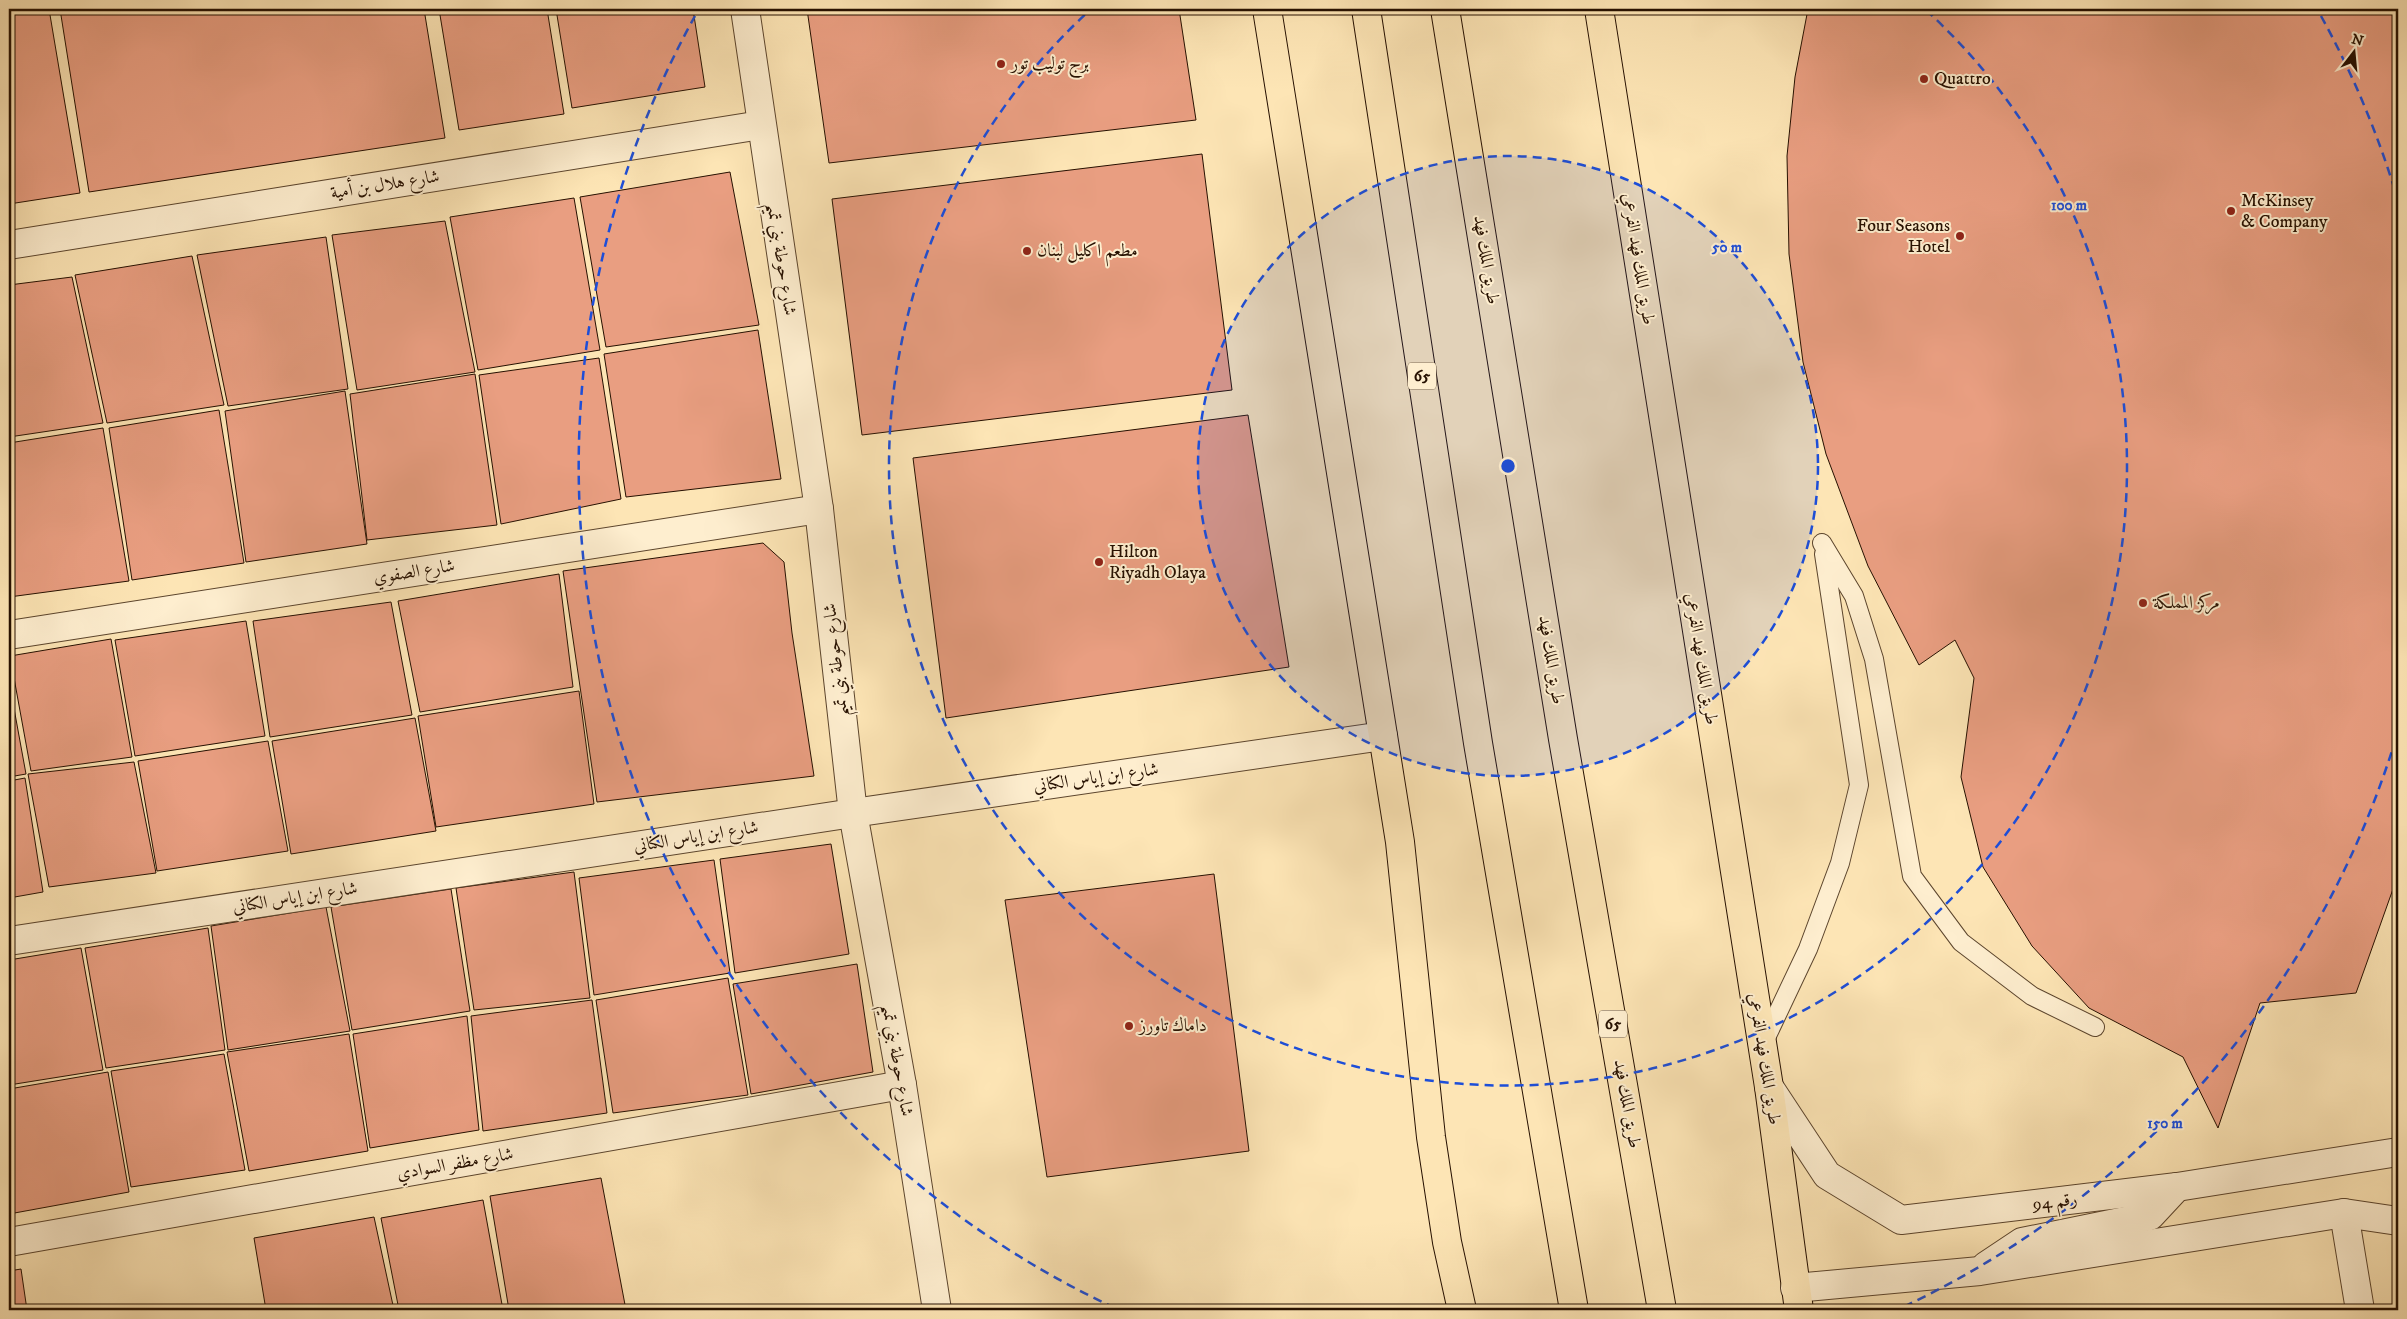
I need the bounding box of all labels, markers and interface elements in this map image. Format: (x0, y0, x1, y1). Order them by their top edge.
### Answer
north arrow (2330, 28, 2380, 78)
text: N (2349, 30, 2366, 51)
place label: برج توليب تور (1009, 53, 1089, 79)
marker: برج توليب تور (995, 58, 1007, 70)
place label: Quattro (1934, 68, 1991, 90)
marker: Quattro (1918, 73, 1930, 85)
street label: شارع هلال بن أمية (328, 163, 442, 207)
place label: McKinsey & Company (2241, 190, 2328, 233)
street label: طريق الملك فهد الفرعي (1614, 192, 1659, 327)
text: 100 m (2051, 196, 2088, 215)
street label: شارع حوطة بني تميم (755, 201, 801, 318)
marker: McKinsey & Company (2225, 205, 2237, 217)
street label: طريق الملك فهد (1468, 214, 1504, 306)
place label: Four Seasons Hotel (1857, 215, 1951, 258)
marker: Four Seasons Hotel (1954, 230, 1966, 242)
text: 50 m (1711, 238, 1743, 257)
place label: مطعم اكليل لبنان (1037, 240, 1138, 267)
marker: مطعم اكليل لبنان (1021, 245, 1033, 257)
road number: 65 (1408, 362, 1436, 390)
centre of rings (1499, 457, 1517, 475)
place label: Hilton Riyadh Olaya (1109, 541, 1206, 584)
street label: شارع الصفوي (372, 555, 457, 592)
marker: Hilton Riyadh Olaya (1093, 556, 1105, 568)
street label: طريق الملك فهد الفرعي (1677, 592, 1722, 727)
place label: مركز المملكة (2152, 592, 2220, 615)
marker: مركز المملكة (2137, 597, 2149, 609)
street label: شارع حوطة بني تميم (819, 601, 859, 718)
street label: طريق الملك فهد (1533, 614, 1569, 706)
street label: شارع ابن إياس الكناني (1032, 758, 1160, 801)
street label: شارع ابن إياس الكناني (632, 816, 760, 861)
street label: شارع ابن إياس الكناني (231, 877, 359, 922)
street label: طريق الملك فهد الفرعي (1740, 992, 1785, 1127)
street label: شارع حوطة بني تميم (870, 1002, 918, 1119)
road number: 65 (1599, 1011, 1627, 1038)
place label: داماك تاورز (1137, 1015, 1207, 1037)
marker: داماك تاورز (1123, 1020, 1135, 1032)
street label: طريق الملك فهد (1608, 1058, 1646, 1150)
text: 150 m (2147, 1114, 2183, 1133)
street label: شارع مظفر السوادي (395, 1143, 516, 1188)
street label: رقم 94 (2030, 1188, 2079, 1221)

